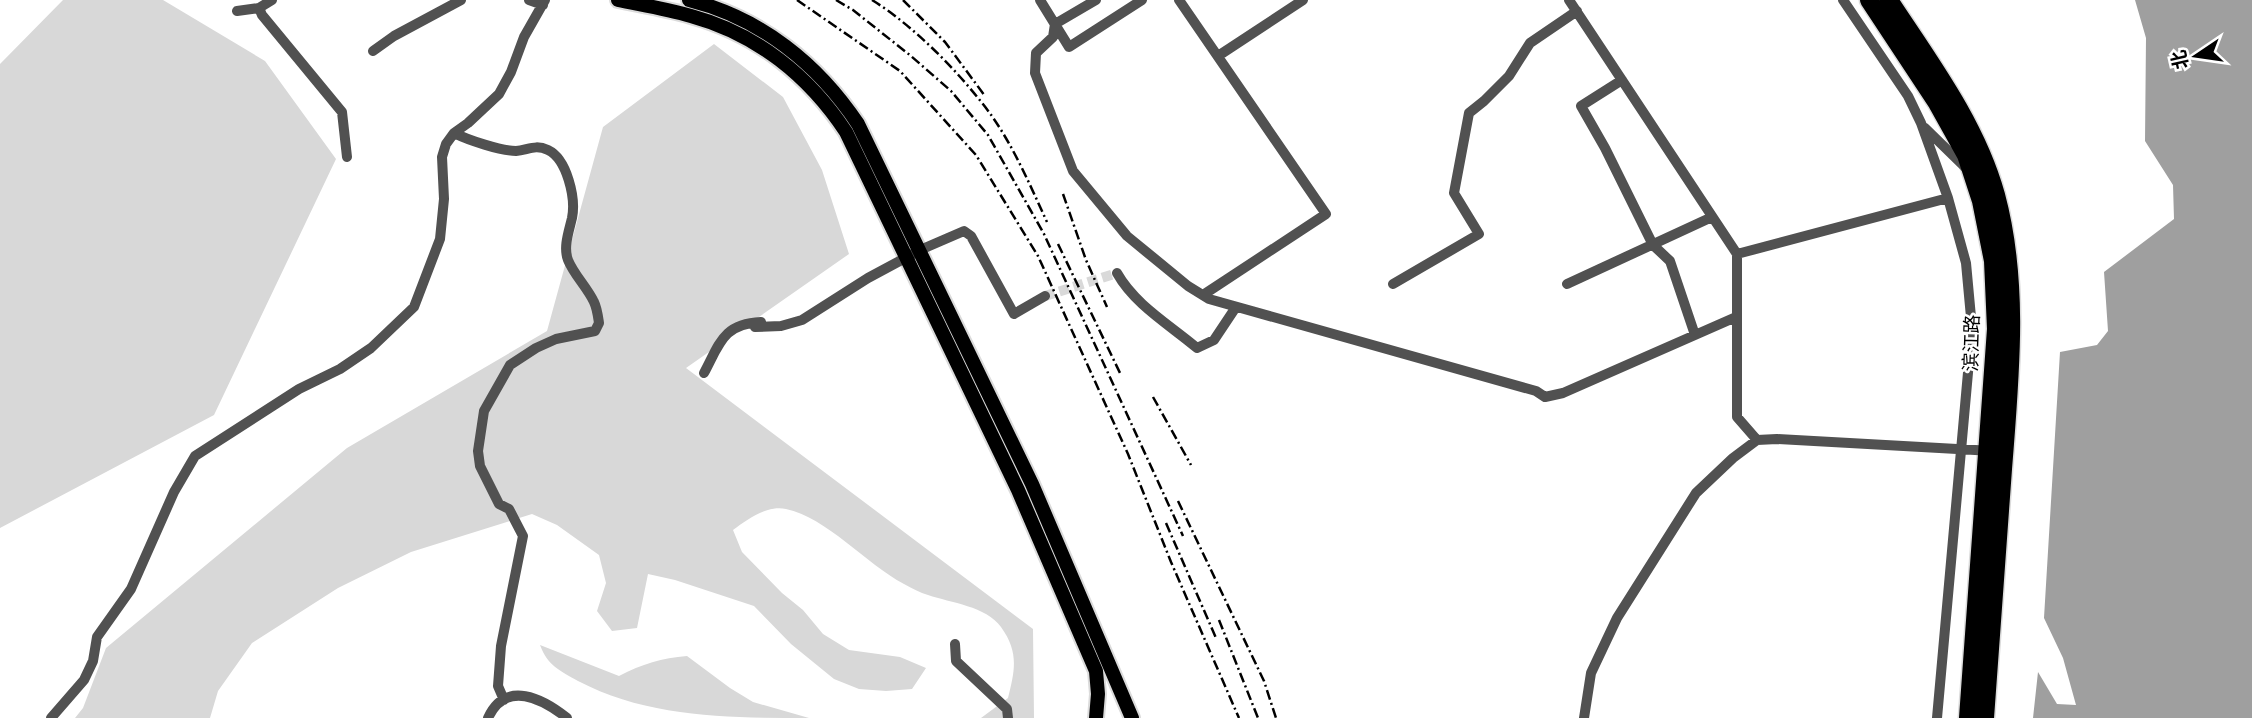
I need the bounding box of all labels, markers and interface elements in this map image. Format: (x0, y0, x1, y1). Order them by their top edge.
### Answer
north arrow (2161, 21, 2231, 91)
text: 北 (2168, 47, 2195, 71)
street label: 滨江路 (1960, 314, 1986, 372)

